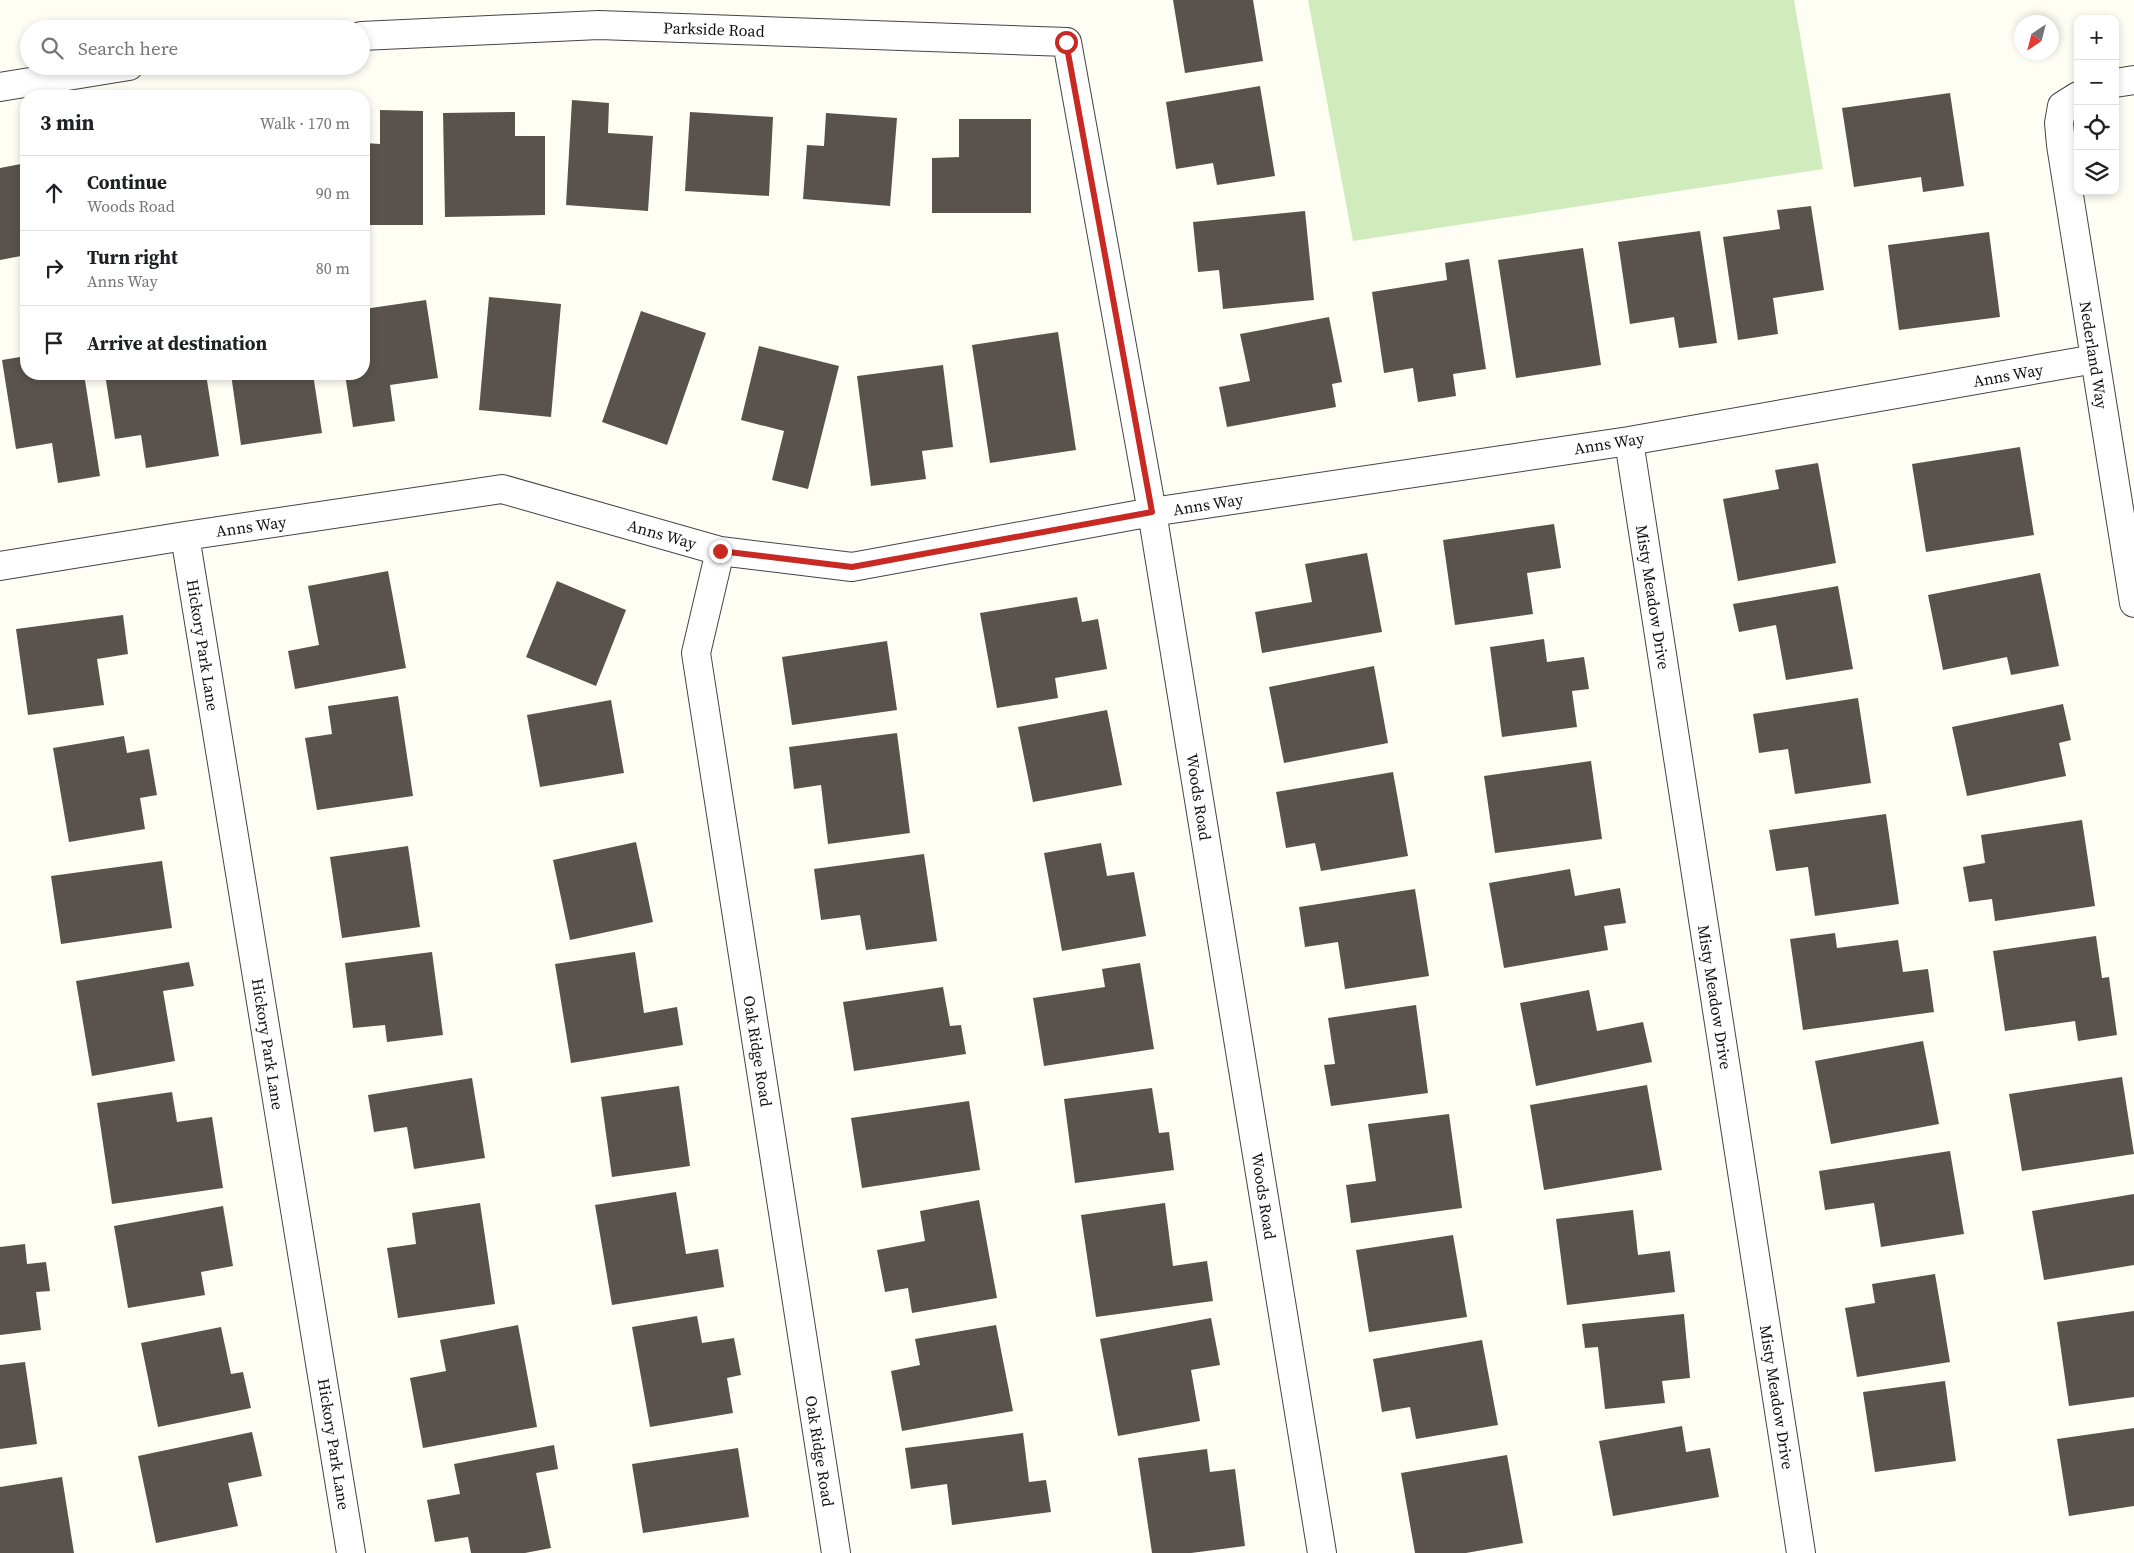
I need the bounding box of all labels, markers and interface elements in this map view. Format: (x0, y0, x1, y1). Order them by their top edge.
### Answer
north arrow (2014, 15, 2059, 60)
map controls (2074, 15, 2119, 195)
button: + (2074, 15, 2119, 60)
street label: Parkside Road (663, 16, 765, 42)
search box (20, 20, 370, 75)
route start (1055, 31, 1078, 54)
icon: search (38, 34, 66, 62)
text: Search here (78, 35, 178, 61)
button: − (2074, 60, 2119, 105)
button: locate (2074, 105, 2119, 150)
text: 3 min (40, 108, 95, 137)
text: Walk · 170 m (260, 112, 350, 134)
button: layers (2074, 150, 2119, 195)
text: Continue (87, 169, 167, 195)
icon: ahead (40, 179, 68, 207)
text: 90 m (316, 182, 350, 204)
text: Woods Road (87, 195, 175, 217)
text: Turn right (87, 244, 178, 270)
icon: right (40, 254, 68, 282)
text: 80 m (316, 257, 350, 279)
text: Anns Way (87, 270, 158, 292)
street label: Nederland Way (2075, 300, 2113, 411)
icon: arrive (40, 329, 68, 357)
text: Arrive at destination (87, 330, 267, 356)
street label: Anns Way (1971, 358, 2045, 392)
street label: Anns Way (1572, 426, 1646, 459)
street label: Anns Way (1171, 487, 1245, 520)
street label: Anns Way (214, 510, 288, 542)
street label: Anns Way (625, 514, 700, 555)
street label: Misty Meadow Drive (1631, 523, 1675, 671)
route end (709, 540, 732, 563)
street label: Hickory Park Lane (182, 578, 224, 712)
street label: Woods Road (1181, 752, 1217, 842)
street label: Misty Meadow Drive (1693, 923, 1737, 1071)
street label: Hickory Park Lane (247, 977, 289, 1111)
street label: Oak Ridge Road (738, 994, 778, 1108)
street label: Woods Road (1246, 1151, 1282, 1241)
street label: Misty Meadow Drive (1755, 1323, 1799, 1471)
street label: Hickory Park Lane (313, 1377, 355, 1511)
street label: Oak Ridge Road (800, 1394, 840, 1508)

